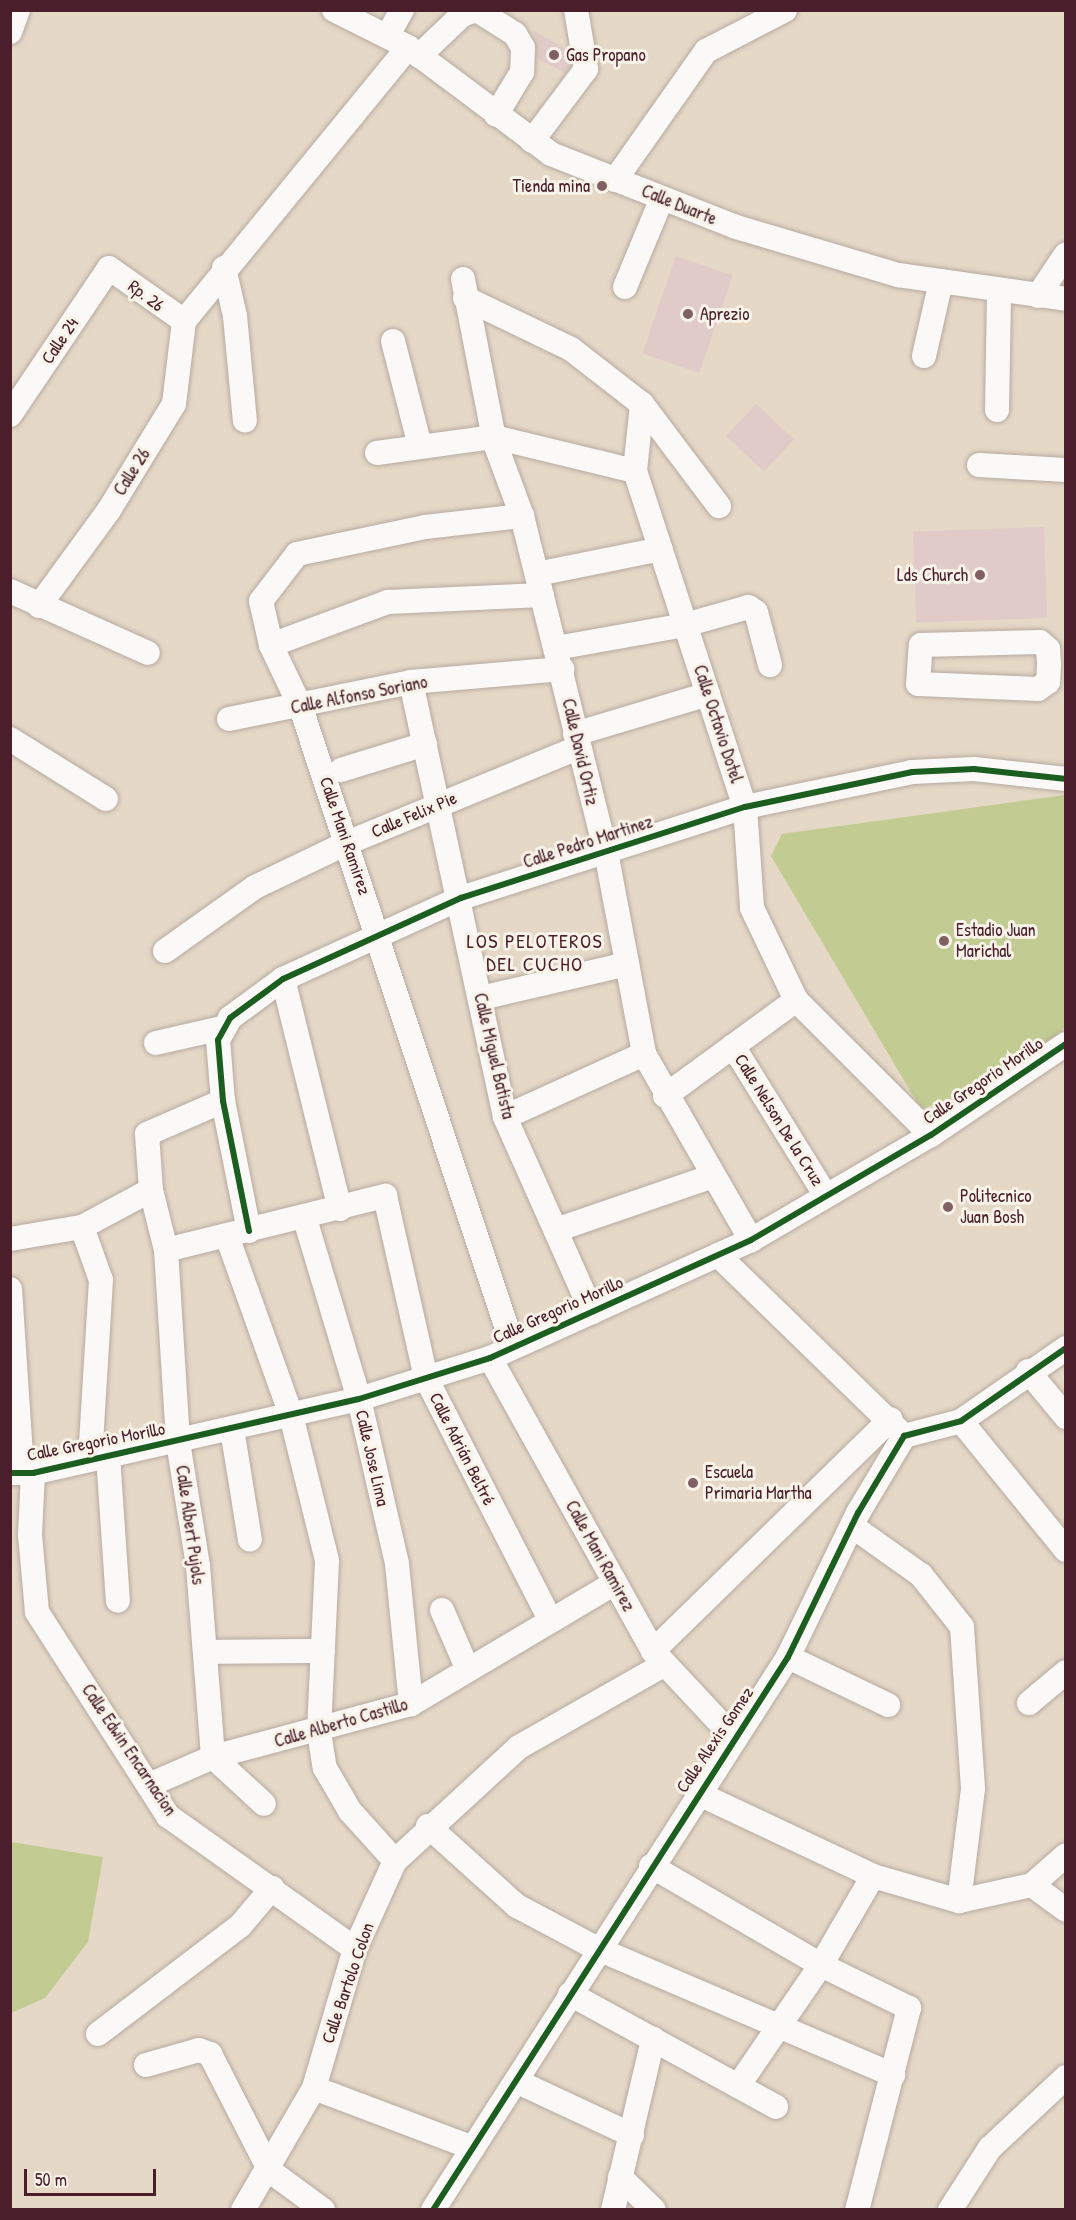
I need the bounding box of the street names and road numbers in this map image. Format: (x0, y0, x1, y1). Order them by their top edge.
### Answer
street label: Calle Duarte (638, 180, 720, 230)
street label: Rp. 26 (124, 275, 168, 317)
street label: Calle 24 (37, 314, 83, 368)
street label: Calle 26 (109, 444, 155, 500)
street label: Calle Octavio Dotel (689, 662, 747, 786)
street label: Calle Alfonso Soriano (289, 671, 429, 719)
street label: Calle David Ortiz (557, 697, 603, 807)
street label: Calle Mani Ramirez (315, 774, 375, 898)
street label: Calle Felix Pie (368, 787, 460, 843)
street label: Calle Pedro Martinez (520, 811, 656, 873)
street label: Calle Miguel Batista (469, 991, 519, 1121)
street label: Calle Gregorio Morillo (919, 1033, 1047, 1129)
street label: Calle Nelson De la Cruz (730, 1050, 828, 1190)
street label: Calle Gregorio Morillo (490, 1272, 626, 1348)
street label: Calle Adrián Beltré (424, 1389, 500, 1509)
street label: Calle Jose Lima (350, 1408, 394, 1508)
street label: Calle Gregorio Morillo (25, 1418, 167, 1466)
street label: Calle Albert Pujols (171, 1464, 209, 1586)
street label: Calle Mani Ramirez (561, 1497, 639, 1615)
street label: Calle Edwin Encarnacion (77, 1680, 181, 1820)
street label: Calle Alexis Gomez (672, 1683, 758, 1797)
street label: Calle Alberto Castillo (272, 1694, 410, 1752)
street label: Calle Bartolo Colon (317, 1920, 379, 2046)

